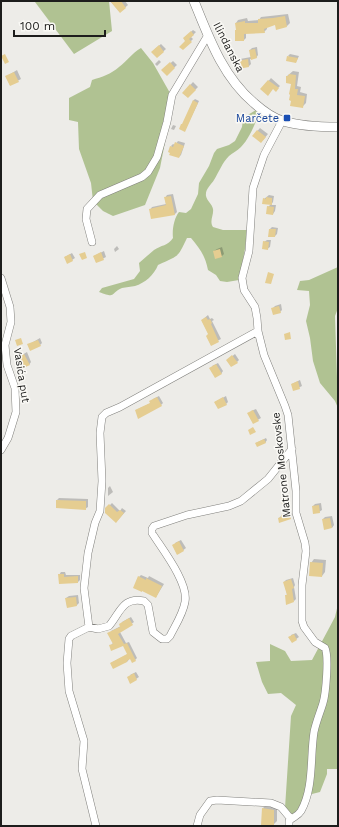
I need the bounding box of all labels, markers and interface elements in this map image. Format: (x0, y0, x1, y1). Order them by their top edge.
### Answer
scale bar (14, 12, 105, 38)
text: 100 m (20, 19, 55, 33)
street label: Ilindanska (210, 20, 247, 74)
place label: Marčete (236, 112, 279, 125)
marker: Marčete (282, 113, 292, 123)
street label: Vasića put (11, 347, 32, 404)
street label: Matrone Moskovske (269, 412, 293, 518)

